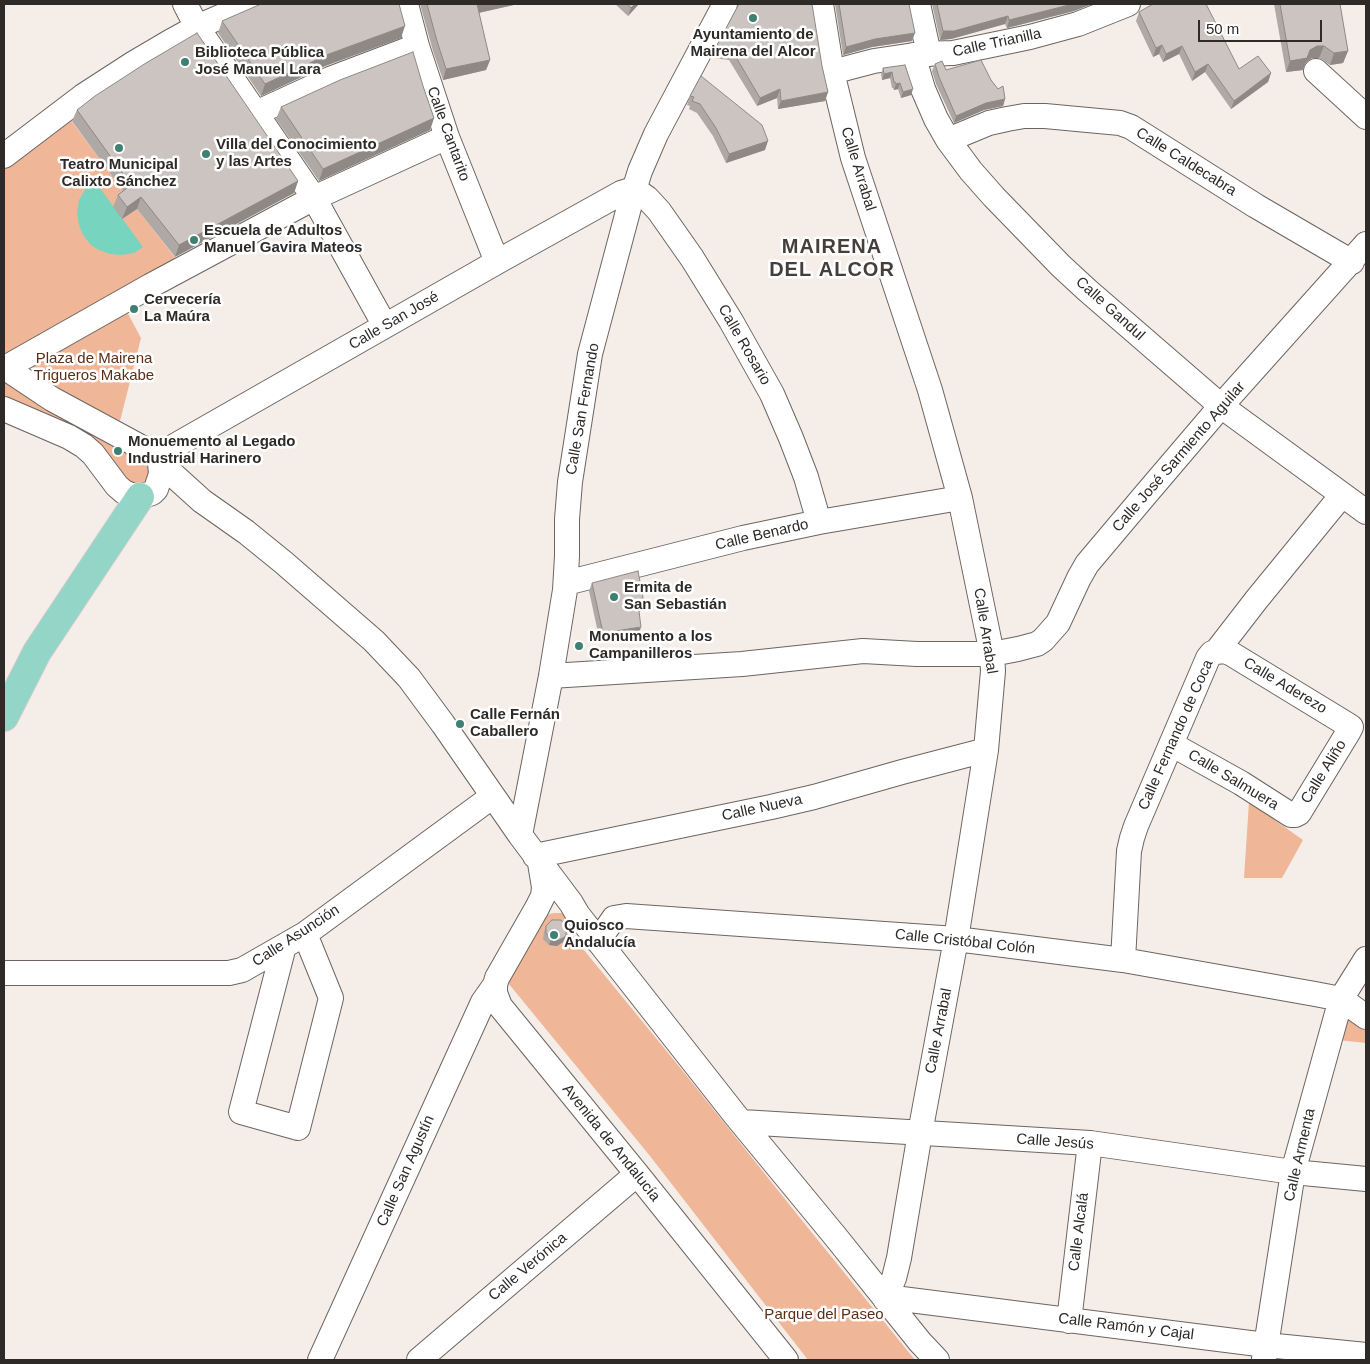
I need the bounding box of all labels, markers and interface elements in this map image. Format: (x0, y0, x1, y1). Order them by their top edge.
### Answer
scale bar (1200, 10, 1324, 42)
marker: Ayuntamiento de Mairena del Alcor (747, 12, 759, 24)
text: 50 m (1206, 20, 1239, 37)
street label: Calle Trianilla (951, 25, 1043, 61)
place label: Ayuntamiento de Mairena del Alcor (690, 26, 816, 61)
place label: Biblioteca Pública José Manuel Lara (195, 44, 324, 79)
marker: Biblioteca Pública José Manuel Lara (179, 56, 191, 68)
street label: Calle Cantarito (423, 84, 473, 184)
street label: Calle Caldecabra (1132, 124, 1240, 200)
street label: Calle Arrabal (837, 125, 879, 213)
place label: Villa del Conocimiento y las Artes (216, 136, 377, 171)
marker: Teatro Municipal Calixto Sánchez (113, 142, 125, 154)
marker: Villa del Conocimiento y las Artes (200, 148, 212, 160)
place label: Teatro Municipal Calixto Sánchez (60, 156, 178, 191)
place label: Escuela de Adultos Manuel Gavira Mateos (204, 222, 362, 257)
marker: Escuela de Adultos Manuel Gavira Mateos (188, 234, 200, 246)
district label: MAIRENA DEL ALCOR (768, 235, 896, 282)
street label: Calle Gandul (1072, 273, 1148, 345)
street label: Calle San José (346, 288, 442, 354)
place label: Cervecería La Maúra (144, 291, 221, 326)
street label: Calle Rosario (714, 302, 774, 388)
marker: Cervecería La Maúra (128, 303, 140, 315)
street label: Calle San Fernando (563, 342, 603, 476)
park label: Plaza de Mairena Trigueros Makabe (34, 350, 154, 385)
street label: Calle José Sarmiento Aguilar (1109, 378, 1249, 536)
place label: Monuemento al Legado Industrial Harinero (128, 433, 296, 468)
marker: Monuemento al Legado Industrial Harinero (112, 445, 124, 457)
street label: Calle Benardo (714, 516, 810, 554)
place label: Ermita de San Sebastián (624, 579, 727, 614)
street label: Calle Arrabal (969, 587, 1001, 675)
marker: Ermita de San Sebastián (608, 591, 620, 603)
place label: Monumento a los Campanilleros (589, 628, 712, 663)
marker: Monumento a los Campanilleros (573, 640, 585, 652)
street label: Calle Aderezo (1240, 654, 1330, 718)
street label: Calle Fernando de Coca (1135, 657, 1217, 813)
place label: Calle Fernán Caballero (470, 706, 560, 741)
marker: Calle Fernán Caballero (454, 718, 466, 730)
street label: Calle Aliño (1297, 737, 1351, 807)
street label: Calle Salmuera (1184, 746, 1282, 814)
street label: Calle Nueva (720, 791, 804, 825)
street label: Calle Asunción (249, 901, 343, 971)
place label: Quiosco Andalucía (564, 917, 636, 952)
street label: Calle Cristóbal Colón (894, 926, 1036, 958)
marker: Quiosco Andalucía (548, 929, 560, 941)
street label: Calle Arrabal (922, 987, 956, 1075)
street label: Avenida de Andalucía (558, 1081, 664, 1205)
street label: Calle Armenta (1281, 1107, 1319, 1203)
street label: Calle San Agustín (373, 1112, 439, 1230)
street label: Calle Jesús (1016, 1130, 1094, 1154)
street label: Calle Alcalá (1065, 1192, 1093, 1272)
street label: Calle Verónica (485, 1229, 571, 1305)
park label: Parque del Paseo (764, 1306, 884, 1324)
street label: Calle Ramón y Cajal (1057, 1310, 1195, 1344)

